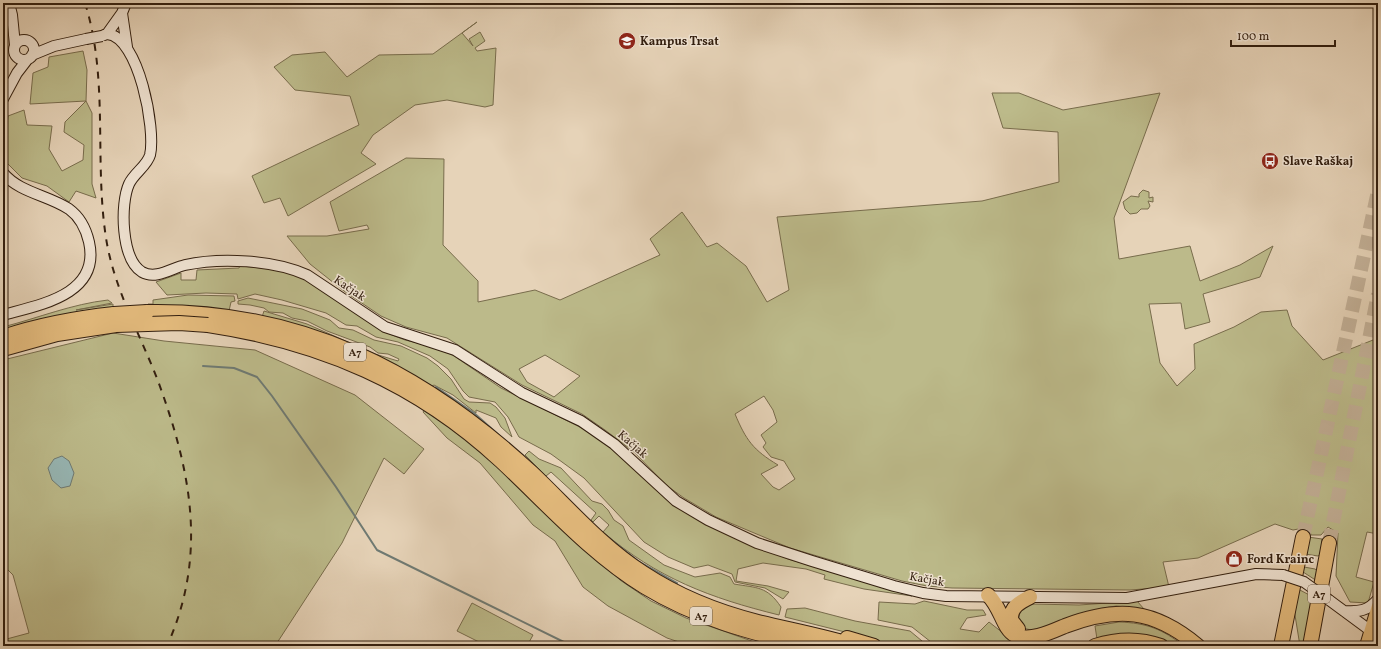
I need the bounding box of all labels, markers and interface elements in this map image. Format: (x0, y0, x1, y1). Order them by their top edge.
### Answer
scale bar (1231, 22, 1335, 48)
text: 100 m (1237, 29, 1270, 45)
school or university icon: Kampus Trsat (617, 31, 637, 51)
place label: Kampus Trsat (640, 34, 719, 50)
bus stop icon: Slave Raškaj (1260, 151, 1280, 171)
place label: Slave Raškaj (1283, 154, 1353, 170)
street label: Kačjak (330, 272, 369, 306)
road number: A7 (344, 343, 366, 361)
street label: Kačjak (614, 427, 651, 463)
shop icon: Ford Krainc (1224, 549, 1244, 569)
place label: Ford Krainc (1247, 552, 1315, 568)
street label: Kačjak (908, 569, 946, 591)
road number: A7 (1308, 585, 1330, 603)
road number: A7 (690, 607, 712, 625)

